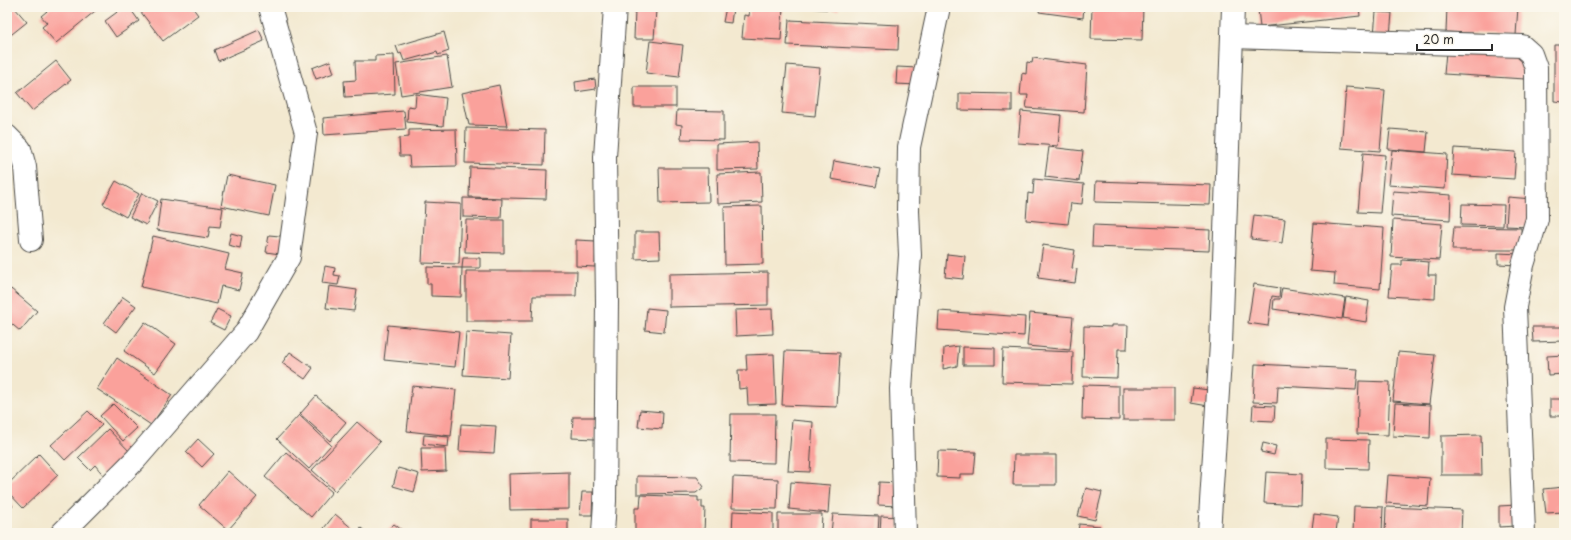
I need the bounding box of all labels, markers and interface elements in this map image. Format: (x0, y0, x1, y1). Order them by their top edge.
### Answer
scale bar (1417, 26, 1492, 52)
text: 20 m (1423, 30, 1454, 48)

